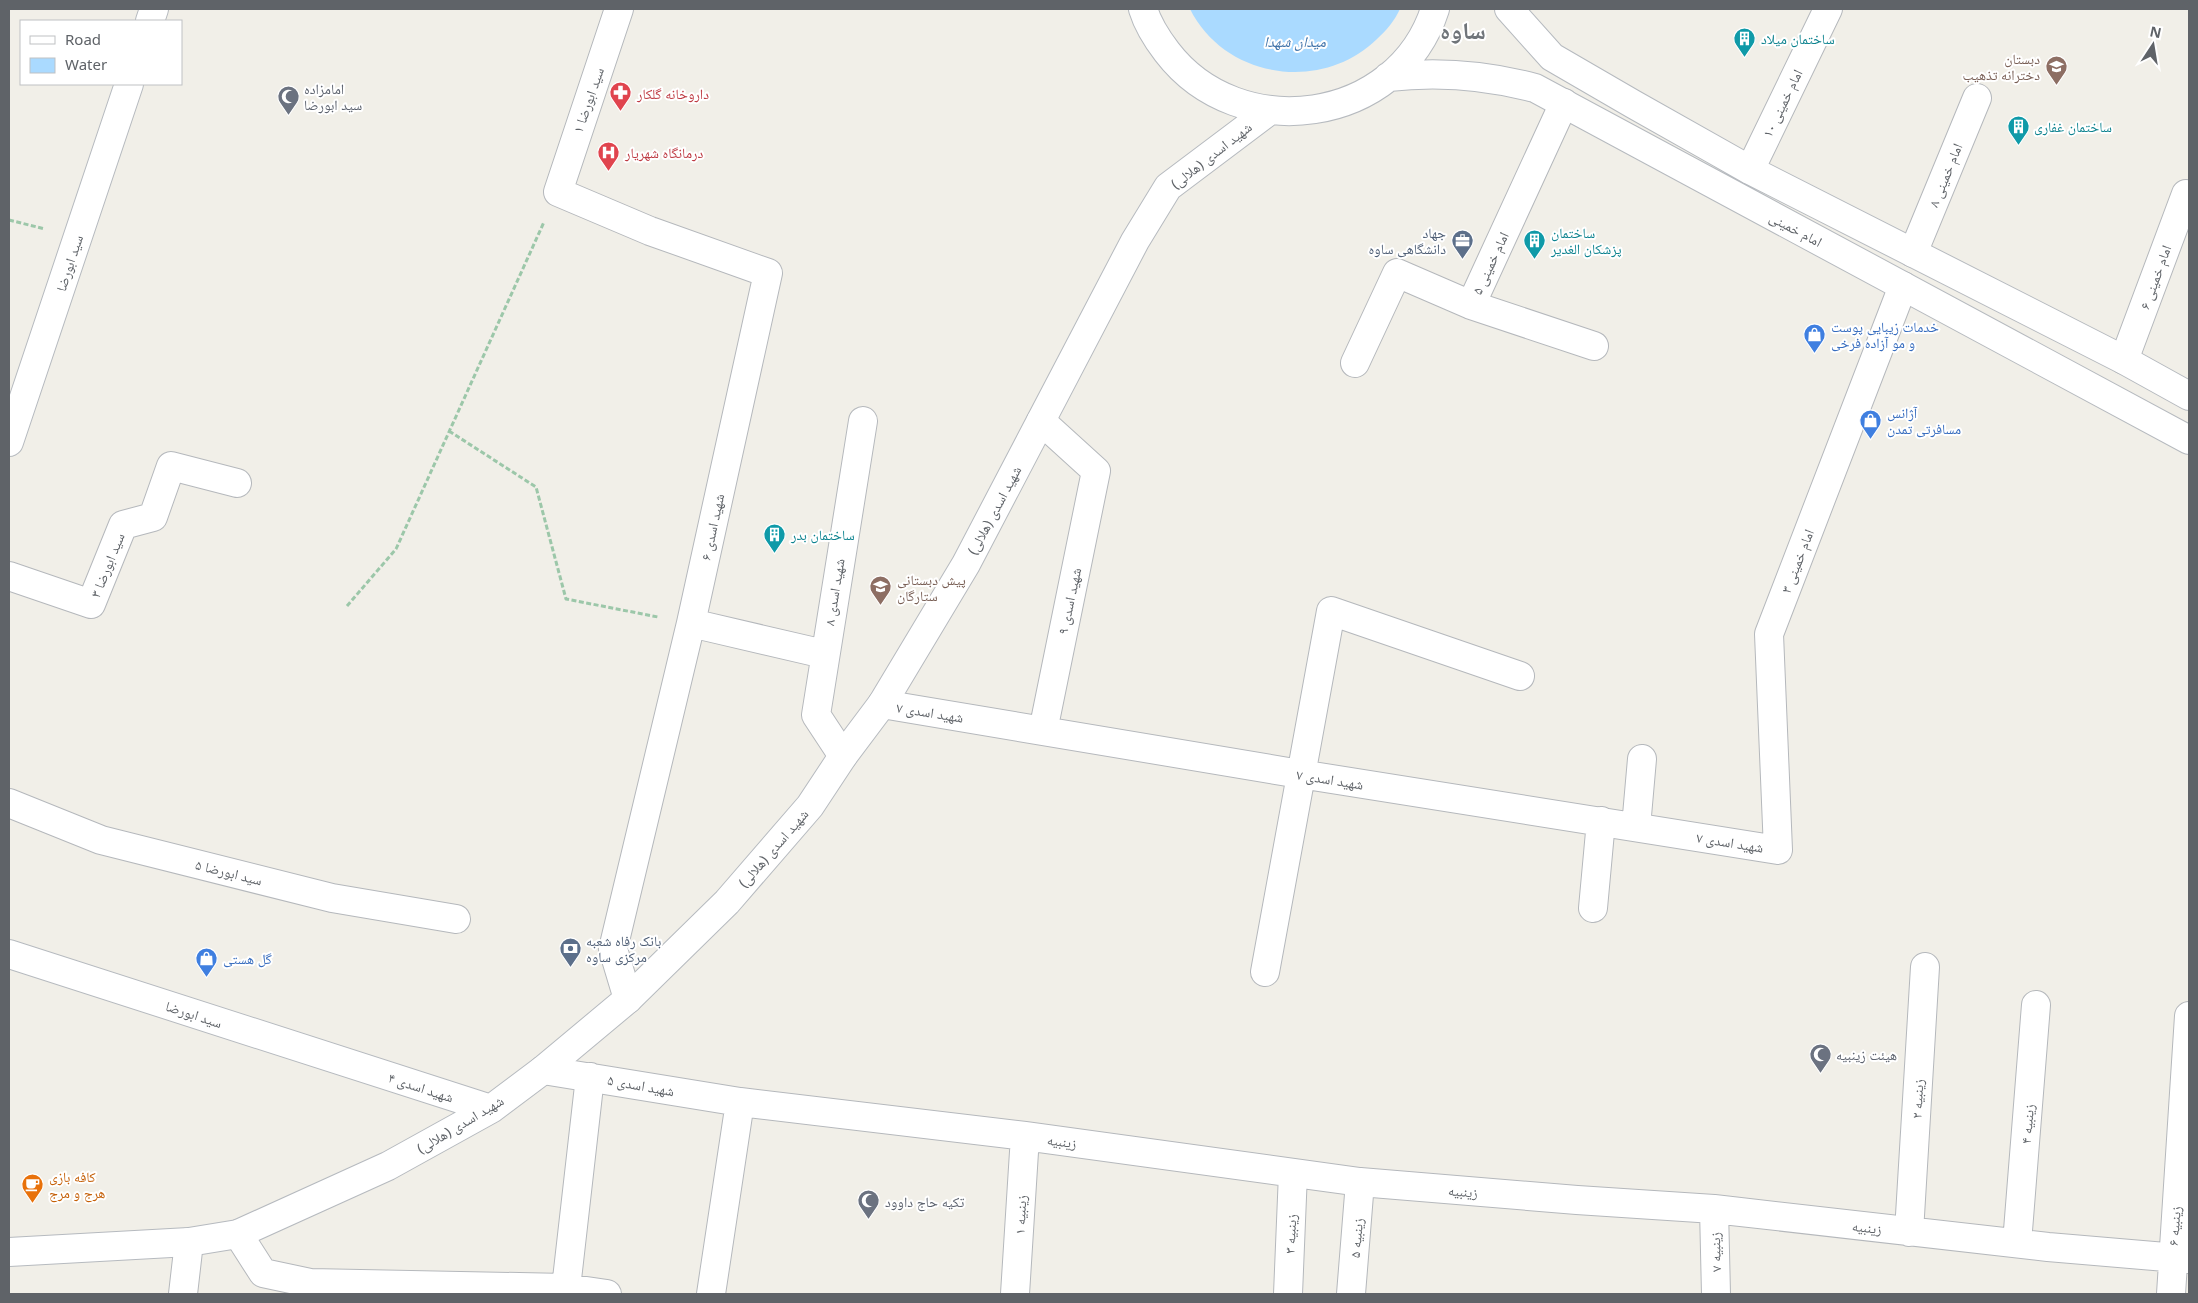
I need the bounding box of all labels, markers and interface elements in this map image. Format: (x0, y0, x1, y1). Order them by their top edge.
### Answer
district label: ساوه (1440, 13, 1486, 46)
legend (20, 20, 182, 85)
north arrow (2128, 20, 2178, 70)
text: N (2148, 21, 2163, 42)
building icon: ساختمان میلاد (1733, 26, 1757, 57)
text: Road (65, 29, 101, 49)
place label: ساختمان میلاد (1761, 29, 1835, 48)
water label: میدان شهدا (1264, 31, 1326, 51)
place label: دبستان دخترانه تذهیب (1962, 49, 2040, 84)
text: Water (65, 54, 107, 74)
school or university icon: دبستان دخترانه تذهیب (2044, 54, 2068, 85)
street label: سید ابورضا ۱ (568, 65, 608, 135)
street label: امام خمینی ۱۰ (1757, 66, 1808, 141)
place label: امامزاده سید ابورضا (304, 79, 362, 114)
pharmacy icon: داروخانه گلکار (609, 81, 633, 112)
mosque icon: امامزاده سید ابورضا (276, 84, 300, 115)
place label: داروخانه گلکار (636, 84, 709, 103)
building icon: ساختمان غفاری (2006, 114, 2030, 145)
street label: شهید اسدی (هلالی) (1167, 117, 1255, 193)
place label: ساختمان غفاری (2034, 117, 2112, 136)
hospital icon: درمانگاه شهریار (597, 140, 621, 171)
street label: امام خمینی ۸ (1924, 140, 1967, 210)
place label: درمانگاه شهریار (624, 143, 703, 162)
street label: امام خمینی (1766, 207, 1826, 252)
place label: جهاد دانشگاهی ساوه (1368, 223, 1446, 258)
place label: ساختمان پزشکان الغدیر (1550, 223, 1622, 258)
office icon: جهاد دانشگاهی ساوه (1450, 228, 1474, 259)
building icon: ساختمان پزشکان الغدیر (1523, 228, 1547, 259)
street label: امام خمینی ۵ (1467, 229, 1514, 298)
street label: سید ابورضا (51, 232, 87, 294)
street label: امام خمینی ۶ (2135, 242, 2176, 312)
place label: خدمات زیبایی پوست و مو آزاده فرخی (1831, 317, 1939, 352)
shop icon: خدمات زیبایی پوست و مو آزاده فرخی (1803, 322, 1827, 353)
place label: آژانس مسافرتی تمدن (1887, 403, 1961, 438)
shop icon: آژانس مسافرتی تمدن (1859, 408, 1883, 439)
street label: شهید اسدی (هلالی) (963, 462, 1025, 558)
street label: شهید اسدی ۶ (696, 492, 728, 562)
building icon: ساختمان بدر (763, 522, 787, 553)
place label: ساختمان بدر (790, 525, 855, 544)
street label: امام خمینی ۳ (1776, 526, 1819, 596)
street label: سید ابورضا ۳ (85, 530, 129, 600)
street label: شهید اسدی ۸ (819, 557, 849, 627)
street label: شهید اسدی ۹ (1053, 566, 1085, 636)
place label: پیش دبستانی ستارگان (897, 570, 966, 605)
school or university icon: پیش دبستانی ستارگان (869, 575, 893, 606)
street label: شهید اسدی ۷ (895, 697, 965, 727)
street label: شهید اسدی ۷ (1295, 764, 1365, 794)
street label: شهید اسدی (هلالی) (734, 805, 812, 891)
street label: شهید اسدی ۷ (1695, 827, 1765, 857)
street label: سید ابورضا ۵ (194, 855, 264, 889)
place label: بانک رفاه شعبه مرکزی ساوه (586, 931, 661, 966)
bank icon: بانک رفاه شعبه مرکزی ساوه (558, 936, 582, 967)
shop icon: گل هستی (195, 946, 219, 977)
place label: گل هستی (223, 949, 272, 968)
street label: سید ابورضا (163, 996, 225, 1032)
mosque icon: هیئت زینبیه (1808, 1042, 1832, 1073)
place label: هیئت زینبیه (1836, 1045, 1897, 1064)
street label: شهید اسدی ۴ (386, 1068, 456, 1106)
street label: شهید اسدی ۵ (606, 1070, 676, 1100)
street label: زینبیه ۲ (1906, 1079, 1928, 1119)
street label: شهید اسدی (هلالی) (413, 1091, 507, 1157)
street label: زینبیه ۴ (2016, 1103, 2038, 1145)
street label: زینبیه (1046, 1130, 1078, 1152)
place label: کافه بازی هرج و مرج (49, 1167, 105, 1203)
cafe icon: کافه بازی هرج و مرج (21, 1172, 45, 1203)
street label: زینبیه (1447, 1180, 1479, 1202)
mosque icon: تکیه حاج داوود (857, 1189, 881, 1220)
place label: تکیه حاج داوود (885, 1192, 964, 1212)
street label: زینبیه ۱ (1009, 1195, 1031, 1235)
street label: زینبیه ۶ (2163, 1206, 2185, 1246)
street label: زینبیه ۳ (1279, 1214, 1301, 1254)
street label: زینبیه (1851, 1216, 1883, 1238)
street label: زینبیه ۵ (1345, 1217, 1367, 1259)
street label: زینبیه ۷ (1705, 1232, 1725, 1272)

